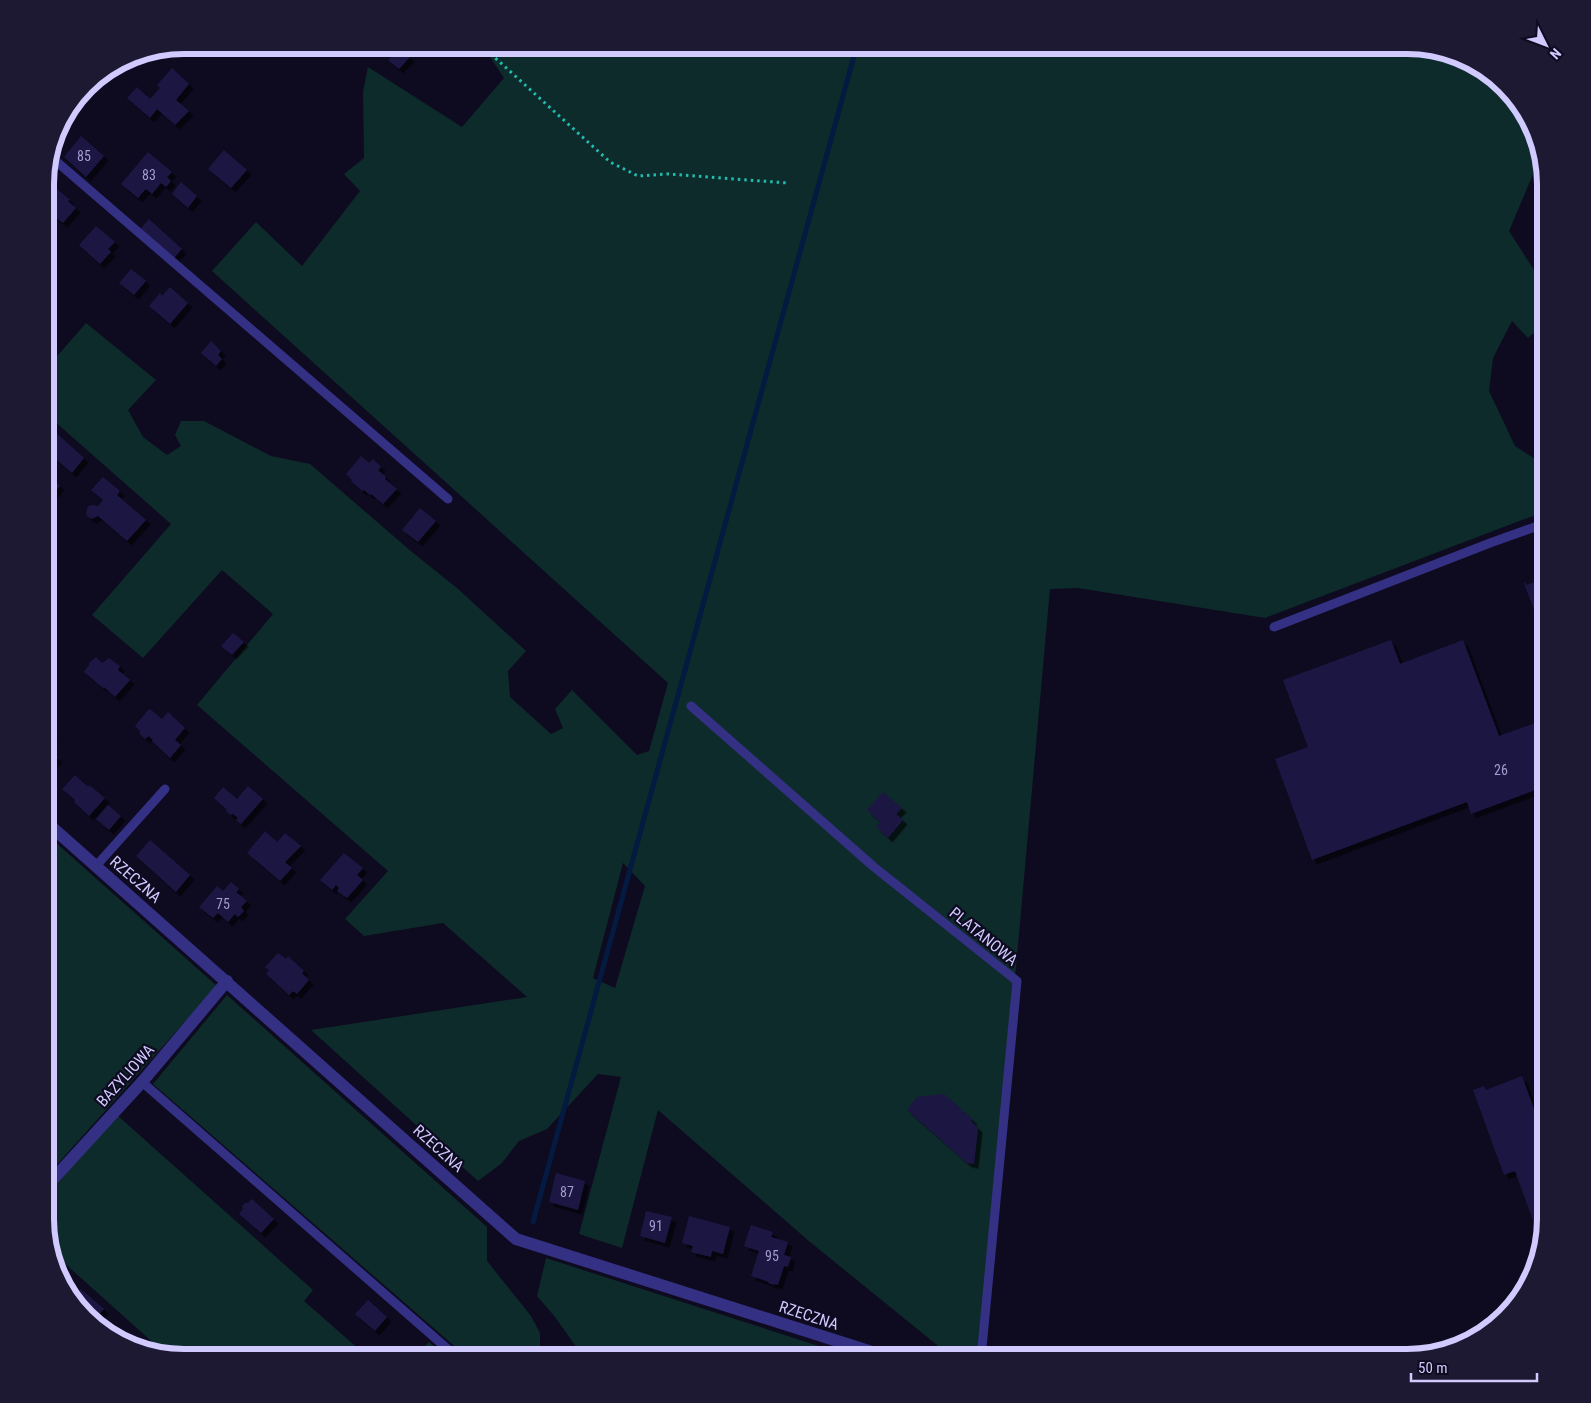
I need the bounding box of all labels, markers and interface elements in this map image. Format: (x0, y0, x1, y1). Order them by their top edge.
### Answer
north arrow (1521, 20, 1571, 70)
text: N (1547, 45, 1564, 62)
house number: 85 (77, 148, 91, 164)
house number: 83 (142, 167, 156, 183)
house number: 26 (1494, 762, 1508, 778)
street label: RZECZNA (106, 852, 165, 907)
house number: 75 (216, 896, 230, 912)
street label: PLATANOWA (946, 903, 1022, 970)
street label: BAZYLIOWA (93, 1040, 158, 1110)
street label: RZECZNA (409, 1121, 468, 1176)
house number: 87 (560, 1184, 574, 1200)
house number: 91 (649, 1218, 663, 1234)
house number: 95 (765, 1248, 779, 1264)
street label: RZECZNA (777, 1297, 841, 1334)
scale bar (1411, 1350, 1537, 1382)
text: 50 m (1418, 1359, 1448, 1377)

